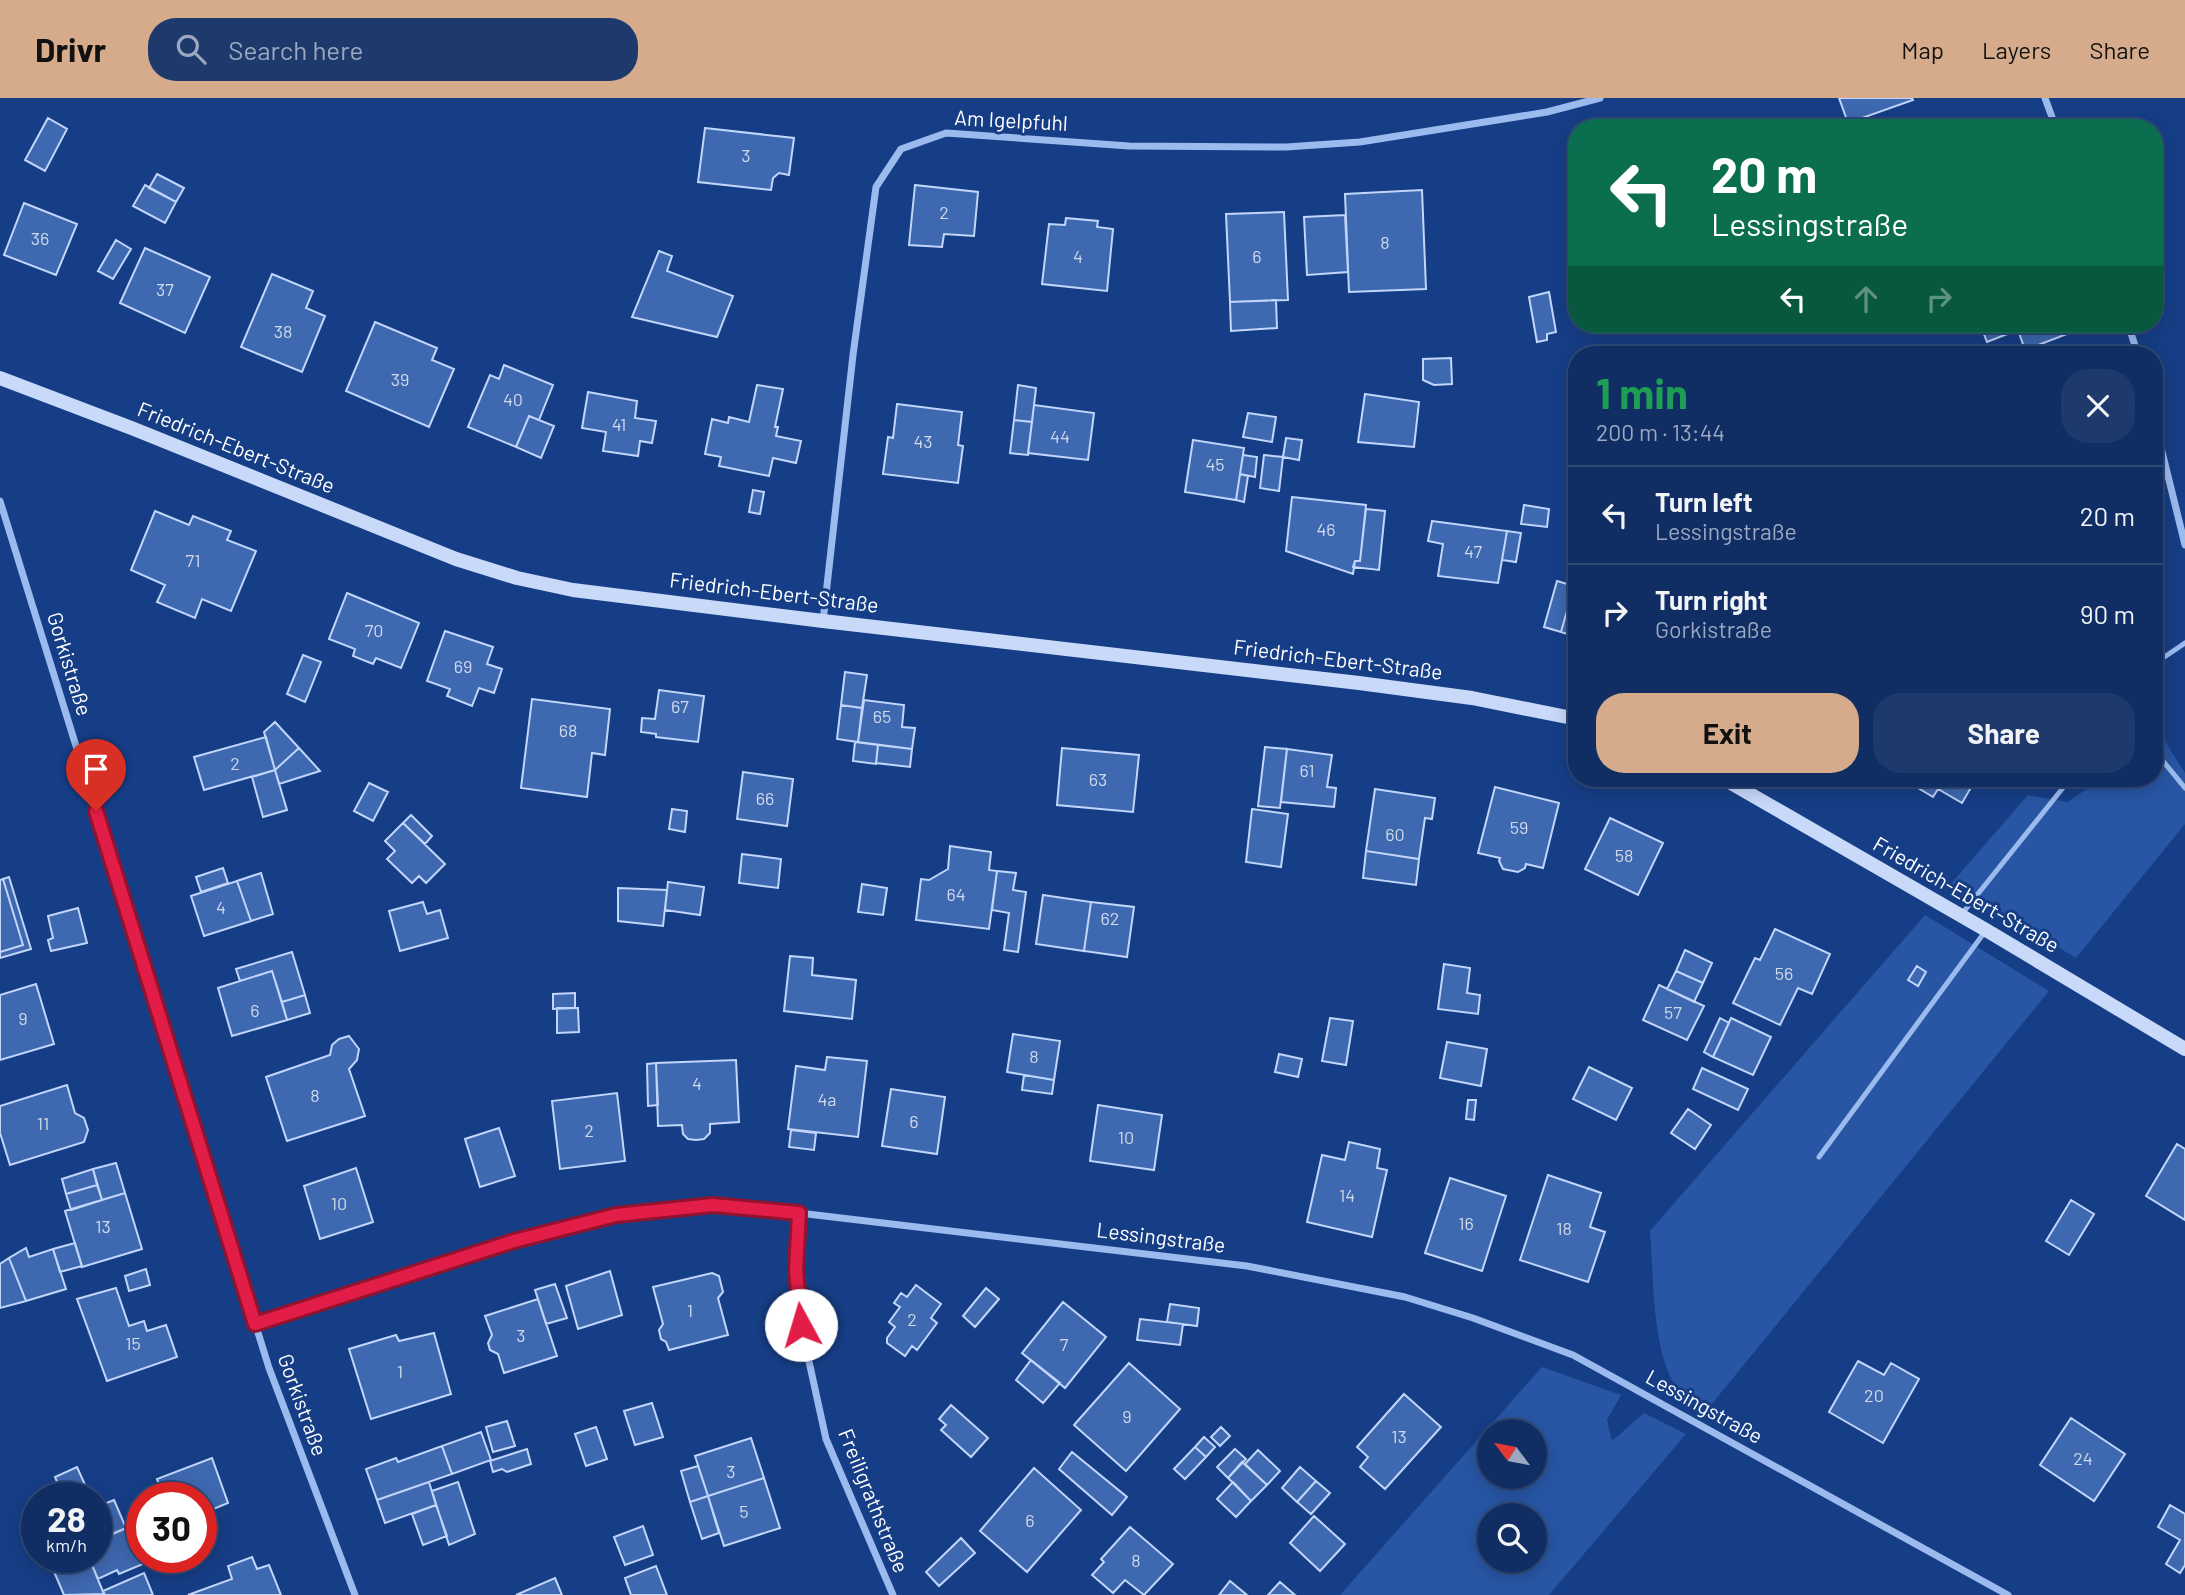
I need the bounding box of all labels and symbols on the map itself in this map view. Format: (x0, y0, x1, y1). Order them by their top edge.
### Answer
street label: Am Igelpfuhl (954, 104, 1068, 135)
house number: 3 (741, 144, 751, 166)
house number: 2 (939, 201, 949, 223)
house number: 36 (31, 227, 49, 249)
house number: 8 (1380, 231, 1390, 253)
house number: 4 (1073, 245, 1083, 267)
house number: 6 (1252, 245, 1262, 267)
house number: 37 (156, 278, 174, 300)
house number: 38 (274, 320, 292, 342)
house number: 39 (391, 368, 409, 390)
house number: 40 (503, 388, 523, 410)
street label: Friedrich-Ebert-Straße (134, 396, 339, 498)
house number: 41 (612, 413, 626, 435)
house number: 44 (1050, 425, 1070, 447)
house number: 43 (913, 430, 933, 452)
house number: 45 (1205, 453, 1225, 475)
house number: 46 (1316, 518, 1336, 540)
house number: 47 (1464, 540, 1482, 562)
house number: 71 (186, 549, 200, 571)
street label: Friedrich-Ebert-Straße (668, 566, 880, 617)
street label: Gorkistraße (43, 609, 98, 718)
house number: 70 (365, 619, 383, 641)
street label: Friedrich-Ebert-Straße (1232, 633, 1444, 684)
house number: 69 (454, 655, 472, 677)
house number: 67 (671, 695, 689, 717)
house number: 65 (873, 705, 891, 727)
house number: 68 (559, 719, 577, 741)
pin (66, 739, 126, 811)
house number: 2 (230, 752, 240, 774)
house number: 61 (1299, 759, 1315, 781)
house number: 63 (1089, 768, 1107, 790)
house number: 66 (756, 787, 774, 809)
house number: 59 (1510, 816, 1528, 838)
house number: 60 (1385, 823, 1405, 845)
street label: Friedrich-Ebert-Straße (1869, 830, 2064, 957)
house number: 58 (1615, 844, 1633, 866)
house number: 64 (946, 883, 966, 905)
house number: 4 (216, 896, 226, 918)
house number: 62 (1101, 907, 1119, 929)
house number: 56 (1775, 962, 1793, 984)
house number: 6 (250, 999, 260, 1021)
house number: 57 (1664, 1001, 1682, 1023)
house number: 9 (18, 1007, 28, 1029)
house number: 8 (1029, 1045, 1039, 1067)
house number: 4 (692, 1072, 702, 1094)
house number: 8 (310, 1084, 320, 1106)
house number: 4a (817, 1088, 837, 1110)
house number: 6 (909, 1110, 919, 1132)
house number: 11 (37, 1112, 49, 1134)
house number: 2 (584, 1119, 594, 1141)
house number: 10 (1118, 1126, 1134, 1148)
house number: 14 (1339, 1184, 1355, 1206)
house number: 10 (331, 1192, 347, 1214)
house number: 16 (1458, 1212, 1474, 1234)
house number: 13 (95, 1215, 111, 1237)
street label: Lessingstraße (1095, 1216, 1227, 1257)
house number: 18 (1556, 1217, 1572, 1239)
position arrow (764, 1288, 838, 1362)
house number: 1 (687, 1299, 693, 1321)
house number: 2 (907, 1308, 917, 1330)
house number: 3 (516, 1324, 526, 1346)
house number: 15 (125, 1332, 141, 1354)
house number: 7 (1060, 1333, 1069, 1355)
street label: Gorkistraße (273, 1350, 333, 1459)
house number: 1 (397, 1360, 403, 1382)
street label: Lessingstraße (1642, 1363, 1767, 1448)
house number: 20 (1864, 1384, 1884, 1406)
house number: 9 (1122, 1405, 1132, 1427)
north arrow (1477, 1419, 1547, 1489)
street label: Freiligrathstraße (834, 1425, 915, 1576)
house number: 13 (1391, 1425, 1407, 1447)
house number: 24 (2073, 1447, 2093, 1469)
house number: 3 (726, 1460, 736, 1482)
speed limit sign: 30 (126, 1482, 217, 1573)
house number: 5 (739, 1500, 749, 1522)
house number: 6 (1025, 1509, 1035, 1531)
house number: 8 (1131, 1549, 1141, 1571)

